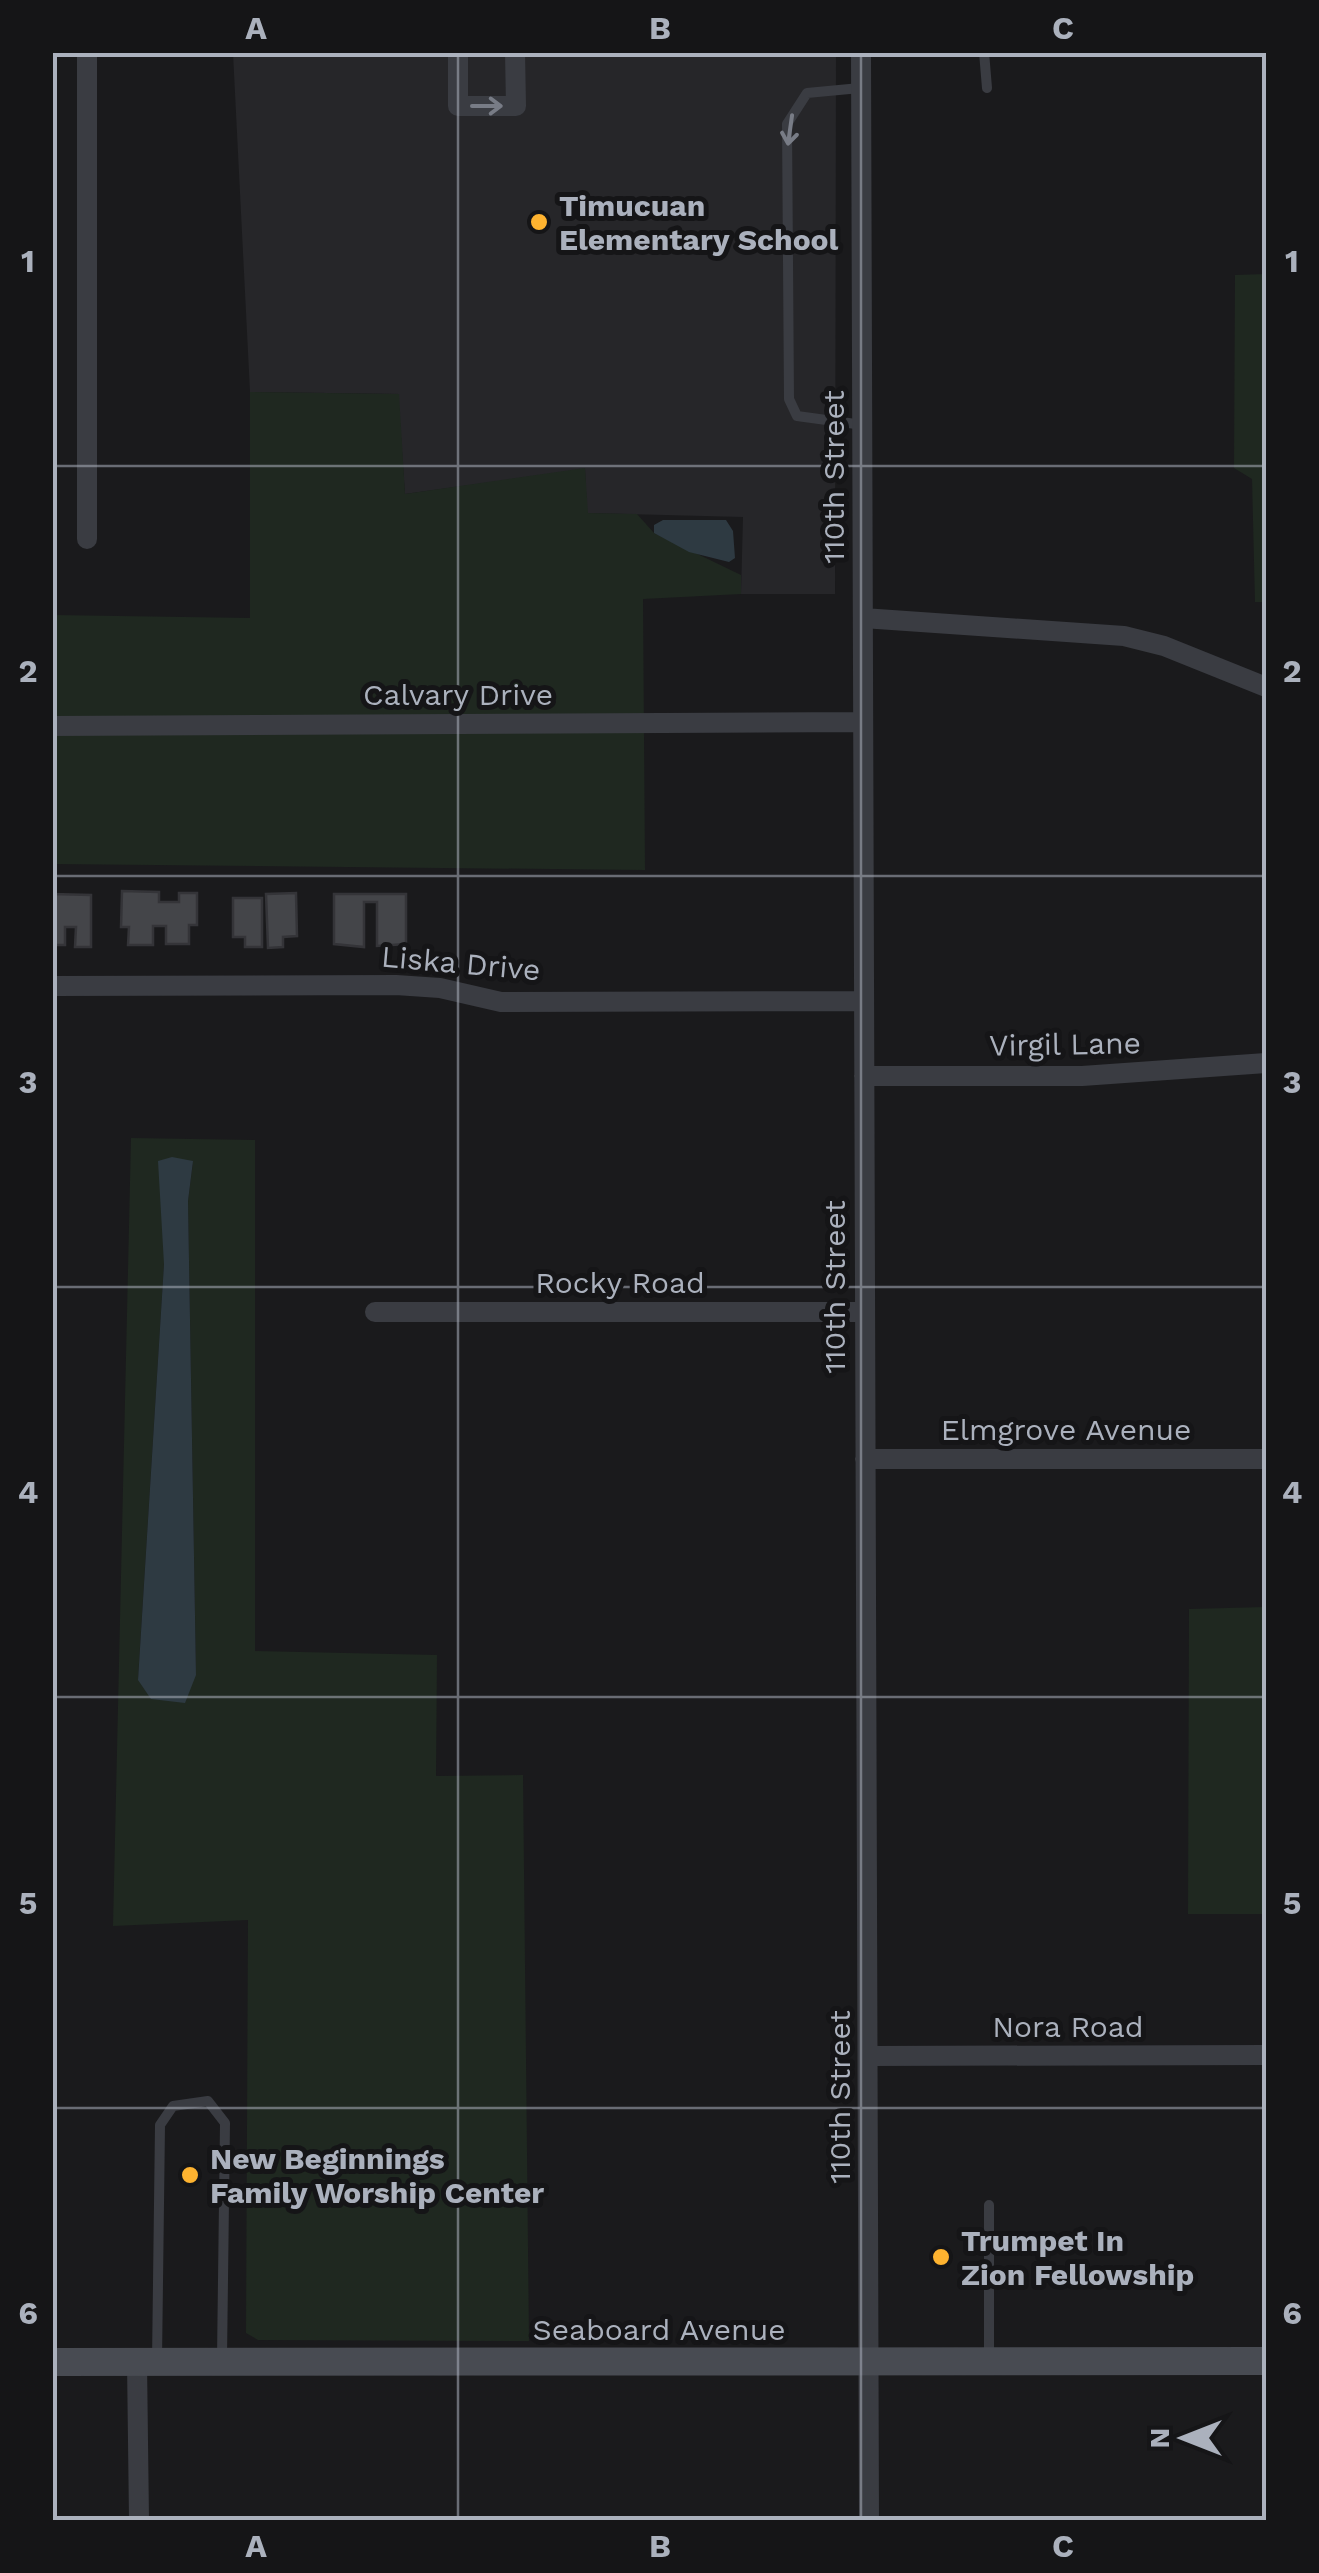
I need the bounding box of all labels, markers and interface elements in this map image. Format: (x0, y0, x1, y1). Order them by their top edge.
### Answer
text: A (245, 9, 267, 47)
text: B (649, 9, 671, 47)
text: C (1052, 9, 1074, 47)
one-way arrow (470, 96, 502, 116)
one-way arrow (780, 113, 798, 146)
place label: Timucuan Elementary School (559, 188, 839, 257)
marker: Timucuan Elementary School (528, 211, 550, 233)
text: 1 (21, 242, 35, 280)
text: 1 (1285, 242, 1299, 280)
street label: 110th Street (816, 390, 851, 564)
text: 2 (18, 652, 38, 690)
text: 2 (1282, 652, 1302, 690)
street label: Calvary Drive (363, 677, 553, 712)
street label: Liska Drive (380, 939, 542, 987)
street label: Virgil Lane (989, 1025, 1141, 1063)
text: 3 (19, 1063, 37, 1101)
text: 3 (1283, 1063, 1301, 1101)
street label: 110th Street (817, 1200, 852, 1374)
street label: Rocky Road (535, 1265, 705, 1300)
street label: Elmgrove Avenue (941, 1412, 1191, 1447)
text: 4 (18, 1473, 38, 1511)
text: 4 (1282, 1473, 1302, 1511)
text: 5 (19, 1884, 37, 1922)
text: 5 (1283, 1884, 1301, 1922)
street label: Nora Road (992, 2009, 1144, 2044)
street label: 110th Street (822, 2010, 857, 2184)
place label: New Beginnings Family Worship Center (210, 2141, 544, 2210)
marker: New Beginnings Family Worship Center (179, 2164, 201, 2186)
place label: Trumpet In Zion Fellowship (961, 2223, 1194, 2292)
marker: Trumpet In Zion Fellowship (930, 2246, 952, 2268)
text: 6 (18, 2294, 38, 2332)
text: 6 (1282, 2294, 1302, 2332)
street label: Seaboard Avenue (532, 2312, 786, 2347)
north arrow (1134, 2388, 1234, 2488)
text: N (1143, 2428, 1176, 2448)
text: A (245, 2527, 267, 2565)
text: B (649, 2527, 671, 2565)
text: C (1052, 2527, 1074, 2565)

